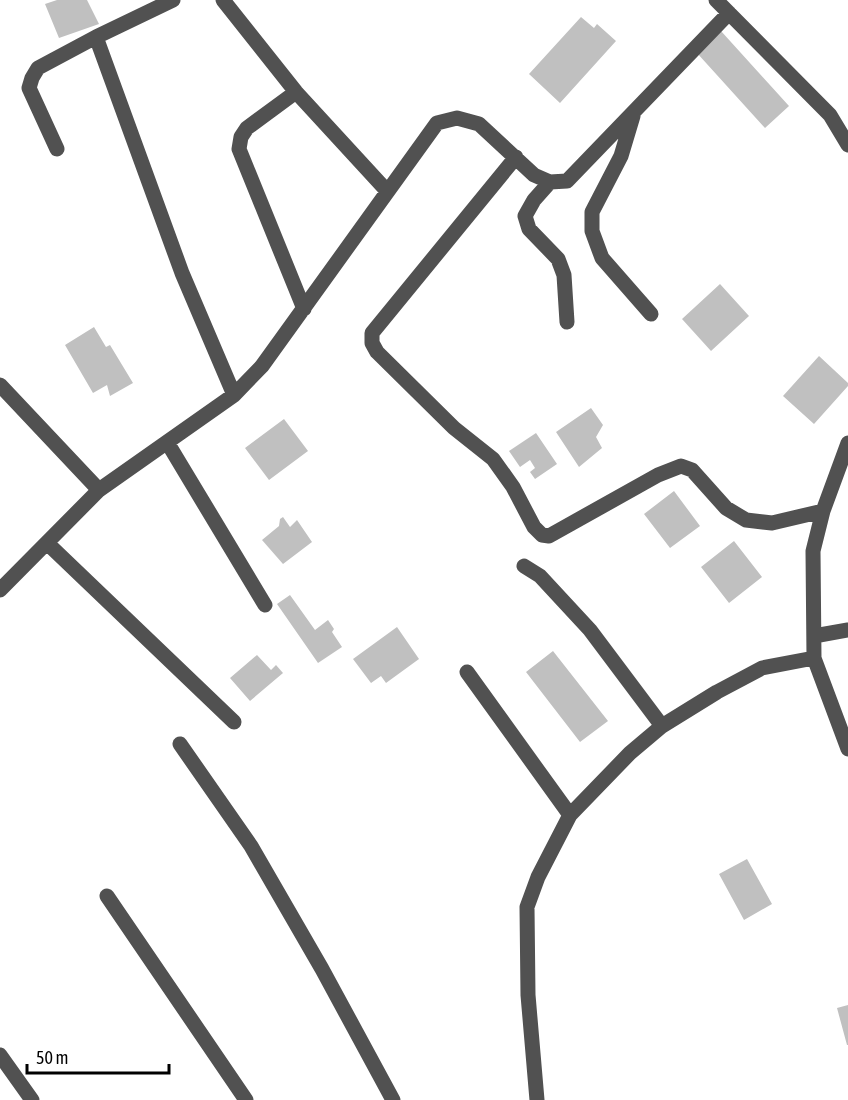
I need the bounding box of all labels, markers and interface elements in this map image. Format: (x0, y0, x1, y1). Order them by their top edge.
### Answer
scale bar (27, 1037, 170, 1075)
text: 50 m (36, 1047, 68, 1068)

